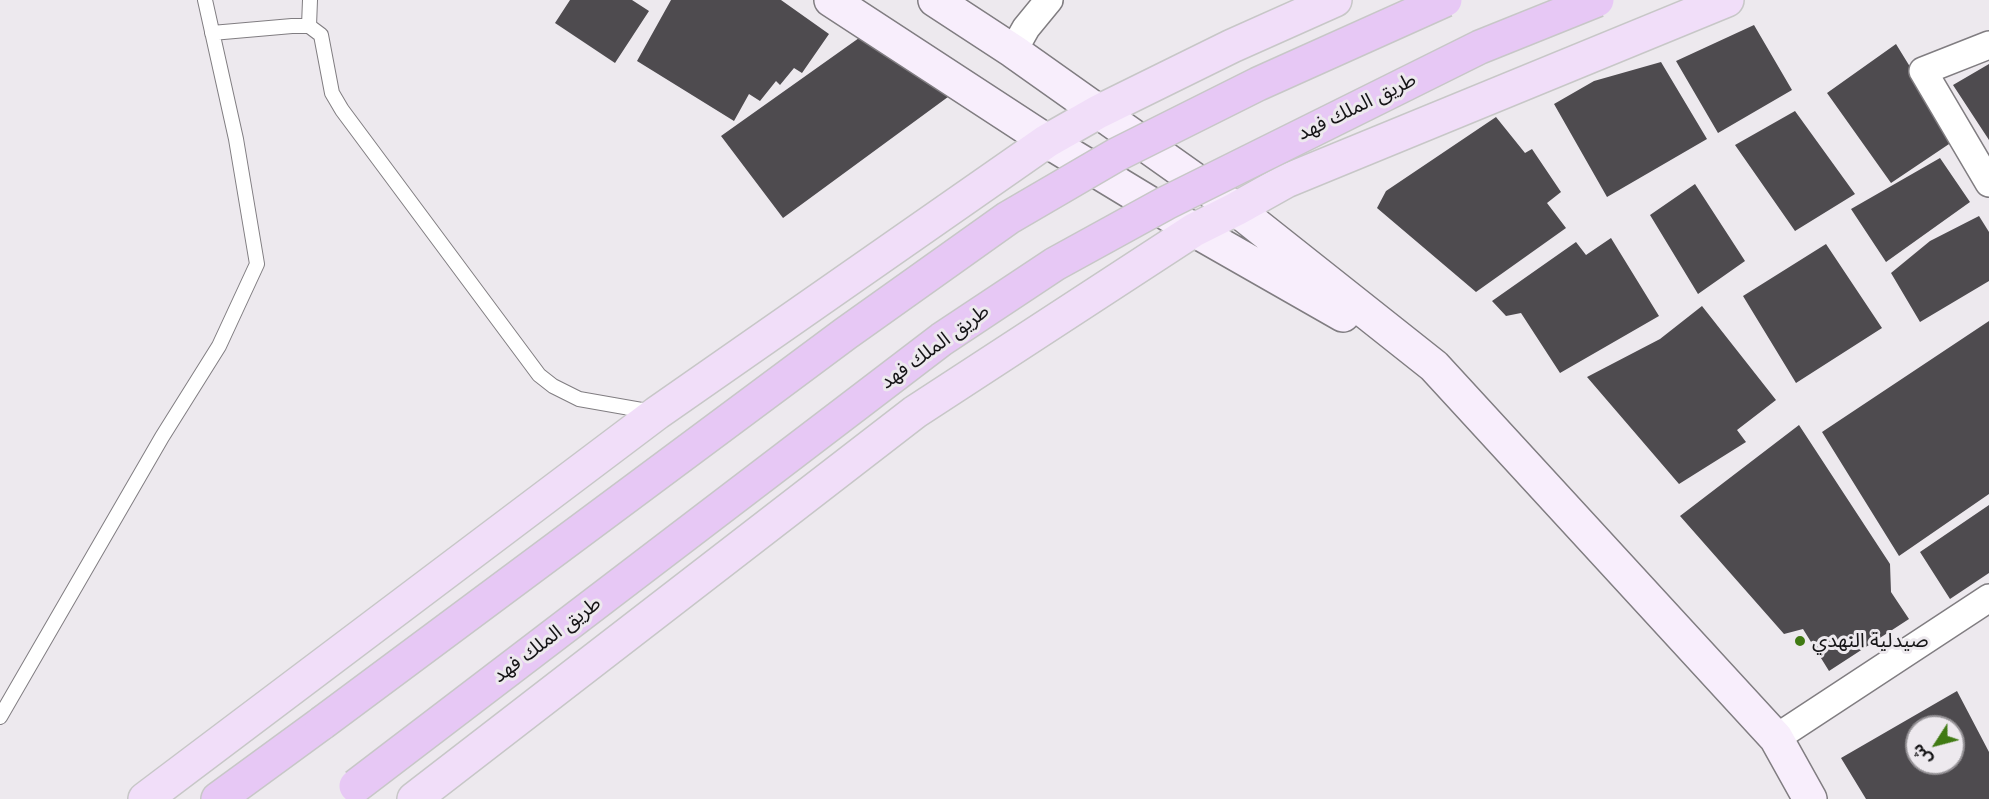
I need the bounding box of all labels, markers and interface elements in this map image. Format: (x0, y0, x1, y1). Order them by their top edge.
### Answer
street label: طريق الملك فهد (1294, 68, 1420, 146)
street label: طريق الملك فهد (876, 299, 994, 395)
street label: طريق الملك فهد (488, 592, 606, 688)
place label: صيدلية النهدي (1812, 629, 1929, 653)
marker: صيدلية النهدي (1793, 634, 1807, 648)
north arrow (1905, 715, 1965, 775)
text: ش (1908, 740, 1936, 769)

